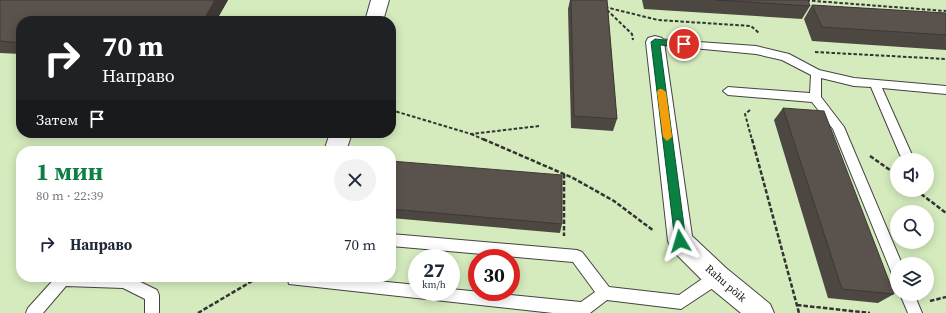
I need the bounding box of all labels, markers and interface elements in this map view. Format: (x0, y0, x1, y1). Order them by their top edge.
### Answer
text: 70 m (102, 27, 164, 65)
pin (667, 27, 701, 61)
icon: right (36, 32, 88, 84)
icon: arrive (673, 33, 695, 55)
text: Направо (102, 63, 175, 88)
icon: arrive (86, 108, 108, 130)
text: Затем (36, 109, 78, 130)
map controls (890, 153, 934, 301)
button: sound (890, 153, 934, 197)
text: 1 мин (36, 155, 103, 188)
button: close (334, 159, 376, 201)
text: 80 m · 22:39 (36, 187, 104, 204)
button: search (890, 205, 934, 249)
position arrow (659, 220, 701, 262)
icon: right (36, 233, 58, 255)
text: Направо (70, 234, 132, 255)
text: 70 m (344, 234, 376, 255)
speed limit sign: 30 (468, 249, 520, 301)
text: 27 (423, 256, 445, 284)
button: layers (890, 257, 934, 301)
street label: Rahu põik (702, 261, 750, 306)
text: km/h (422, 278, 446, 291)

